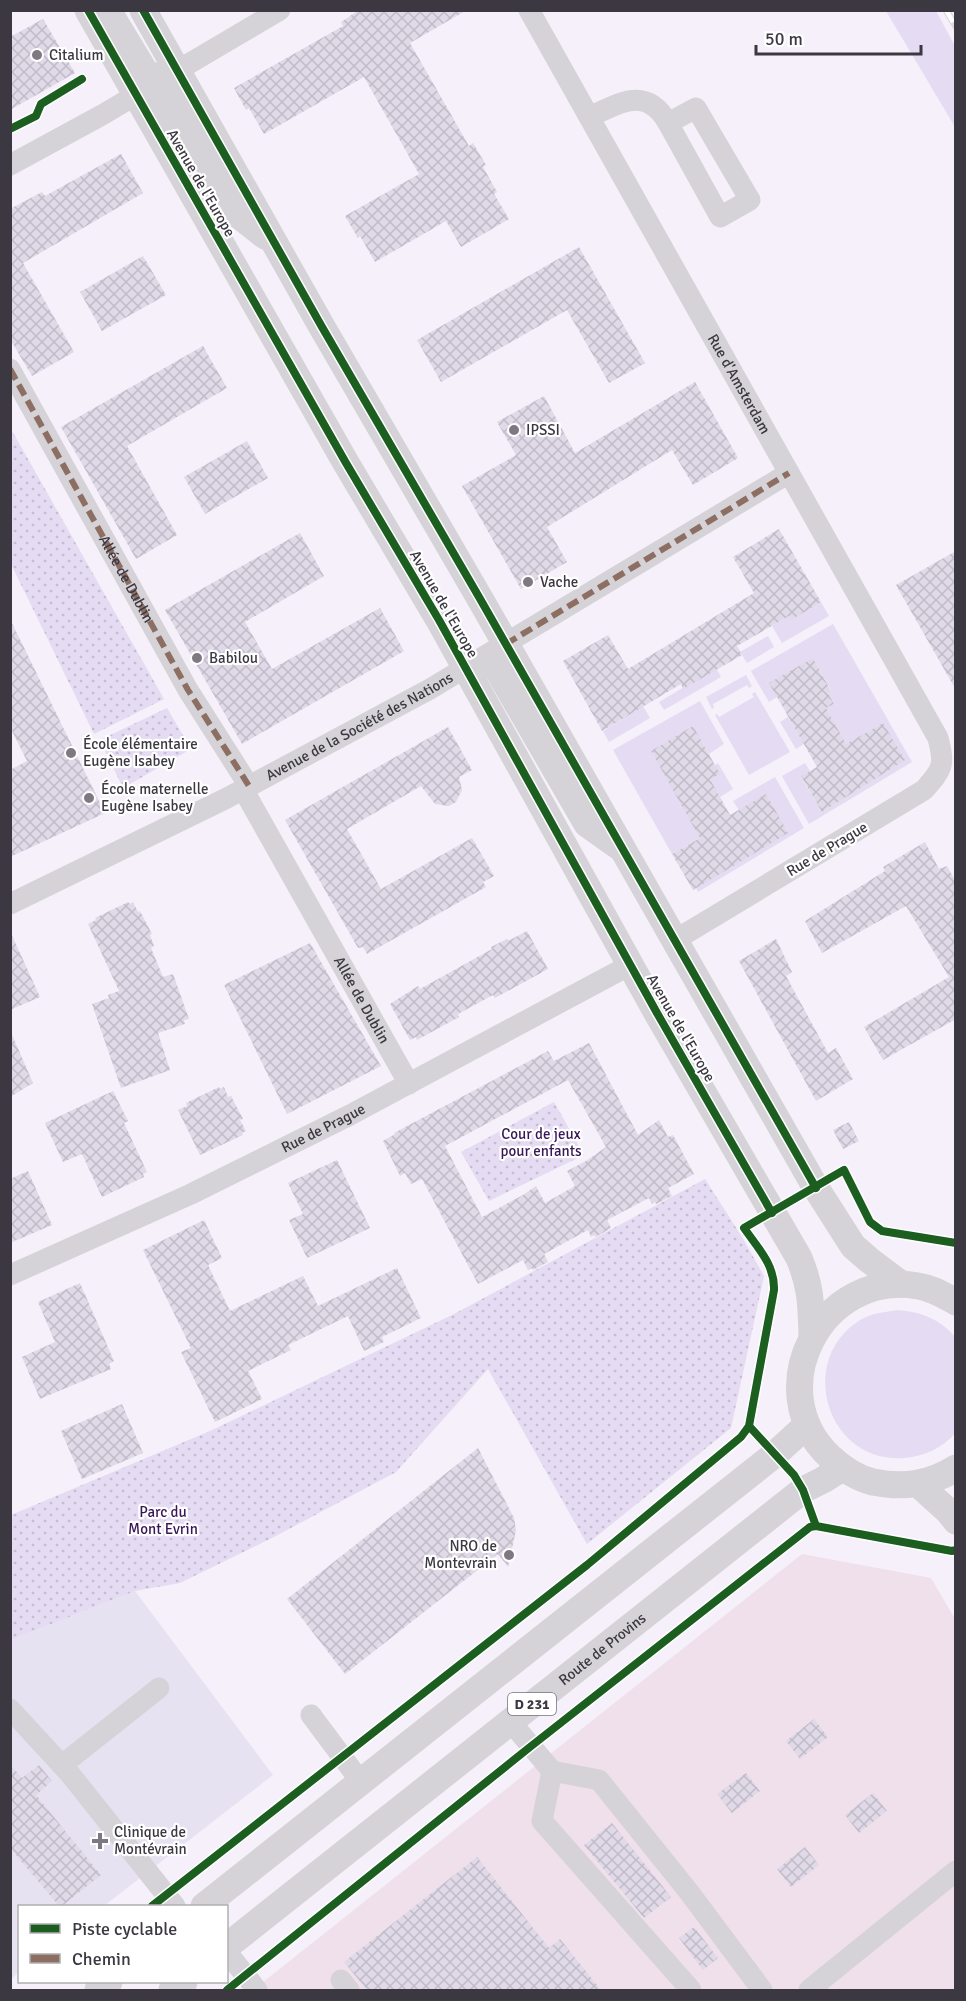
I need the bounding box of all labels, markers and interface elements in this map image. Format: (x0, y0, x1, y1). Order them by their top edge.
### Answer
scale bar (756, 18, 921, 56)
text: 50 m (765, 28, 803, 50)
place label: Citalium (49, 46, 103, 64)
marker: Citalium (30, 48, 44, 62)
street label: Avenue de l'Europe (163, 126, 239, 240)
street label: Rue d'Amsterdam (704, 331, 774, 437)
place label: IPSSI (526, 421, 560, 439)
marker: IPSSI (507, 423, 521, 437)
street label: Allée de Dublin (95, 532, 158, 626)
street label: Avenue de l'Europe (406, 547, 482, 661)
place label: Vache (540, 573, 578, 591)
marker: Vache (521, 575, 535, 589)
place label: Babilou (209, 649, 258, 667)
marker: Babilou (190, 651, 204, 665)
street label: Avenue de la Société des Nations (263, 668, 457, 784)
place label: École élémentaire Eugène Isabey (83, 734, 198, 770)
marker: École élémentaire Eugène Isabey (64, 746, 78, 760)
place label: École maternelle Eugène Isabey (101, 779, 208, 815)
marker: École maternelle Eugène Isabey (82, 791, 96, 805)
street label: Rue de Prague (783, 818, 871, 880)
street label: Allée de Dublin (330, 953, 393, 1047)
street label: Avenue de l'Europe (643, 971, 719, 1085)
street label: Rue de Prague (278, 1100, 368, 1157)
park label: Cour de jeux pour enfants (500, 1125, 582, 1160)
park label: Parc du Mont Evrin (128, 1503, 198, 1538)
place label: NRO de Montevrain (424, 1537, 497, 1572)
marker: NRO de Montevrain (502, 1548, 516, 1562)
street label: Route de Provins (555, 1609, 650, 1689)
road number: D 231 (508, 1693, 556, 1715)
place label: Clinique de Montévrain (114, 1823, 187, 1858)
marker: Clinique de Montévrain (91, 1832, 109, 1850)
legend (18, 1905, 228, 1983)
text: Piste cyclable (72, 1918, 177, 1940)
text: Chemin (72, 1948, 131, 1970)

